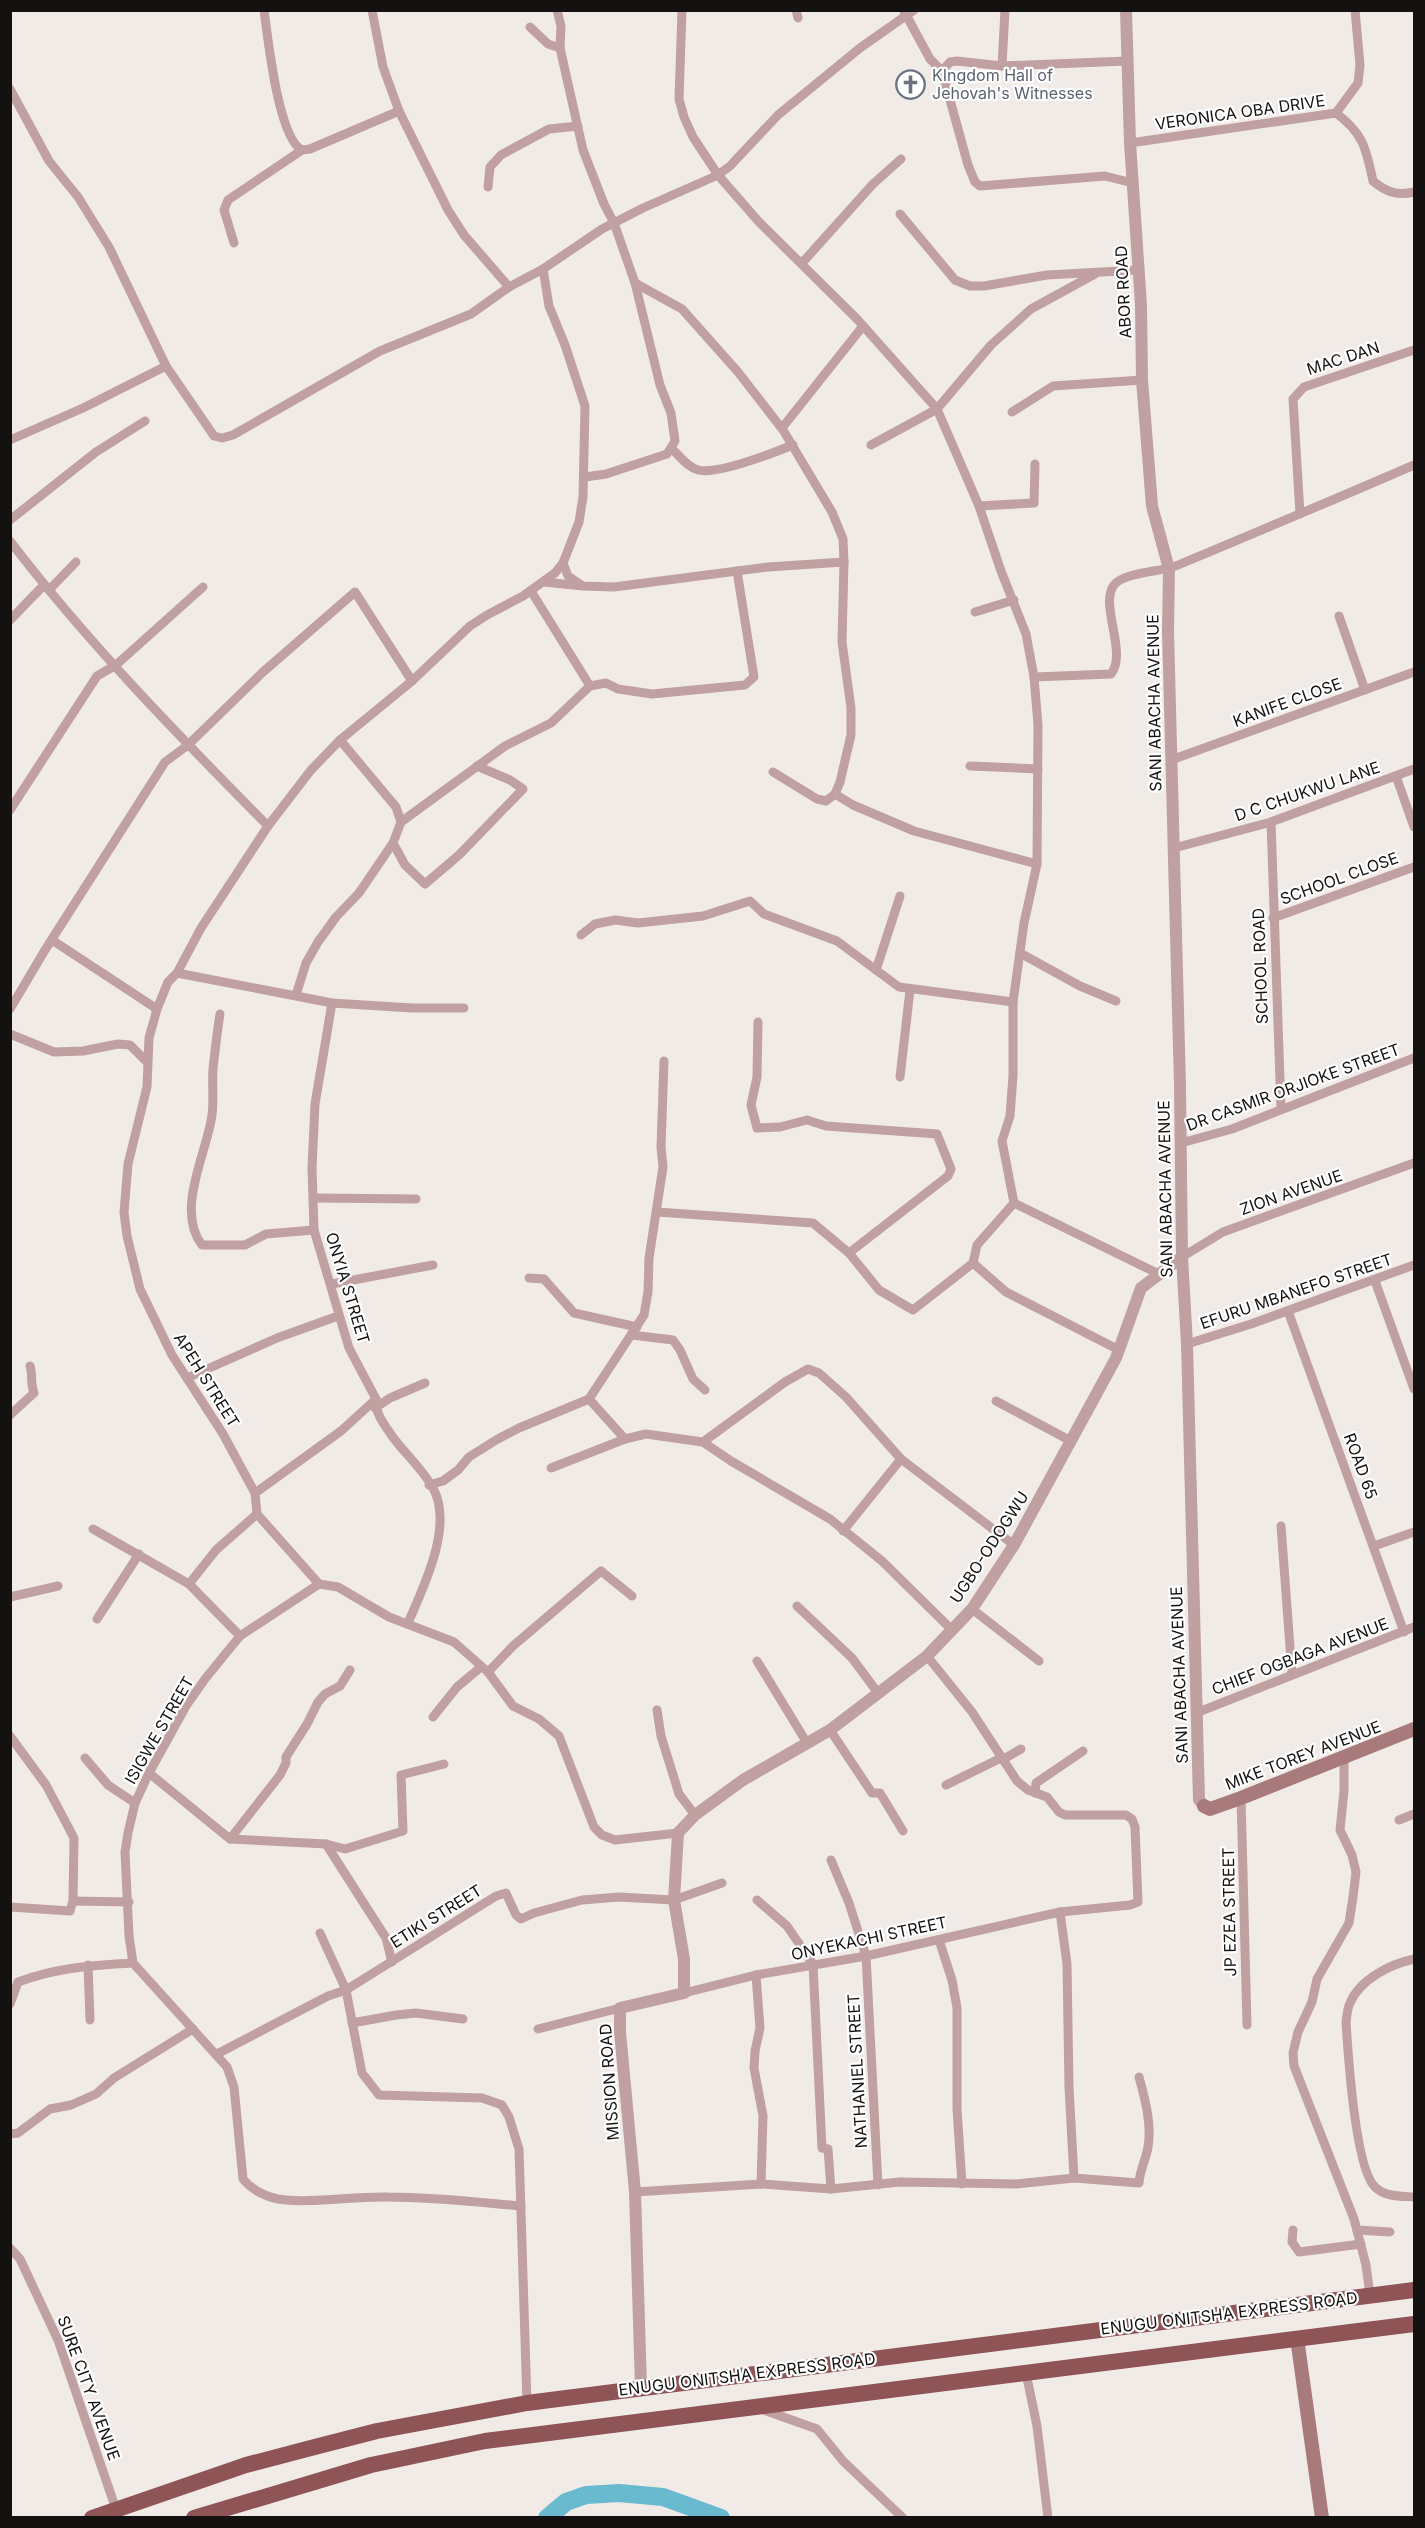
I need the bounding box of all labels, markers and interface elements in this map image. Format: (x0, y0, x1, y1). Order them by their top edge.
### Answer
place label: KIngdom Hall of Jehovah's Witnesses (932, 65, 1093, 103)
church icon: KIngdom Hall of Jehovah's Witnesses (895, 68, 927, 100)
street label: VERONICA OBA DRIVE (1154, 90, 1326, 134)
street label: ABOR ROAD (1111, 245, 1135, 339)
street label: MAC DAN (1304, 337, 1382, 379)
street label: SANI ABACHA AVENUE (1142, 614, 1166, 792)
street label: KANIFE CLOSE (1230, 673, 1344, 731)
street label: D C CHUKWU LANE (1232, 757, 1382, 825)
street label: SCHOOL CLOSE (1277, 847, 1401, 909)
street label: SCHOOL ROAD (1248, 907, 1272, 1025)
street label: DR CASMIR ORJIOKE STREET (1183, 1039, 1403, 1135)
street label: SANI ABACHA AVENUE (1153, 1100, 1177, 1278)
street label: ZION AVENUE (1237, 1165, 1345, 1219)
street label: ONYIA STREET (322, 1230, 374, 1346)
street label: EFURU MBANEFO STREET (1197, 1249, 1395, 1333)
street label: APEH STREET (170, 1329, 244, 1431)
street label: ROAD 65 (1340, 1430, 1382, 1502)
street label: UGBO-ODOGWU (945, 1487, 1033, 1607)
street label: SANI ABACHA AVENUE (1166, 1586, 1192, 1764)
street label: CHIEF OGBAGA AVENUE (1209, 1613, 1391, 1699)
street label: ISIGWE STREET (120, 1673, 198, 1787)
street label: MIKE TOREY AVENUE (1222, 1716, 1384, 1794)
street label: JP EZEA STREET (1218, 1847, 1240, 1977)
street label: ETIKI STREET (386, 1880, 486, 1952)
street label: ONYEKACHI STREET (789, 1912, 949, 1964)
street label: NATHANIEL STREET (843, 1993, 871, 2149)
street label: MISSION ROAD (595, 2023, 623, 2141)
street label: ENUGU ONITSHA EXPRESS ROAD (1099, 2287, 1359, 2339)
street label: SURE CITY AVENUE (53, 2313, 125, 2463)
street label: ENUGU ONITSHA EXPRESS ROAD (617, 2348, 877, 2400)

